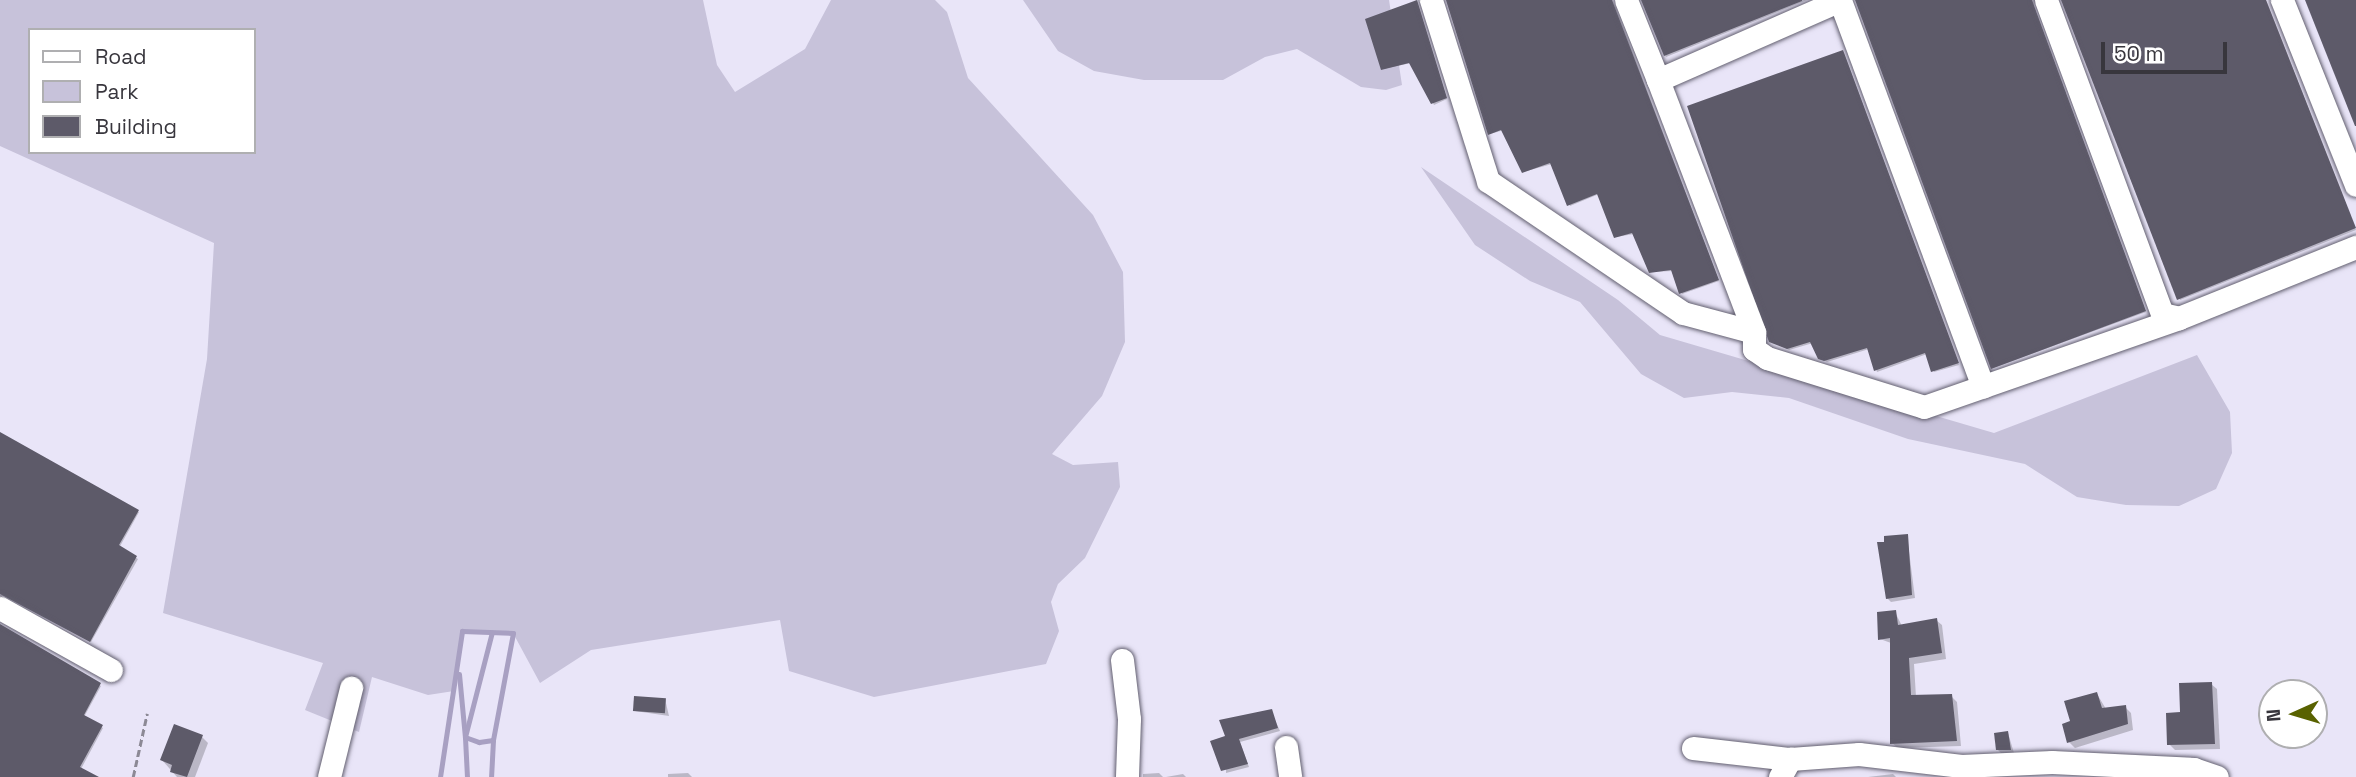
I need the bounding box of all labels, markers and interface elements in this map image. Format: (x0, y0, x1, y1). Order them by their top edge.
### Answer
legend (28, 28, 256, 154)
scale bar (2104, 28, 2230, 72)
text: 50 m (2114, 40, 2164, 67)
text: Road (95, 43, 147, 70)
text: Park (95, 78, 139, 105)
text: Building (95, 113, 177, 140)
north arrow (2258, 679, 2328, 749)
text: N (2261, 708, 2286, 723)

